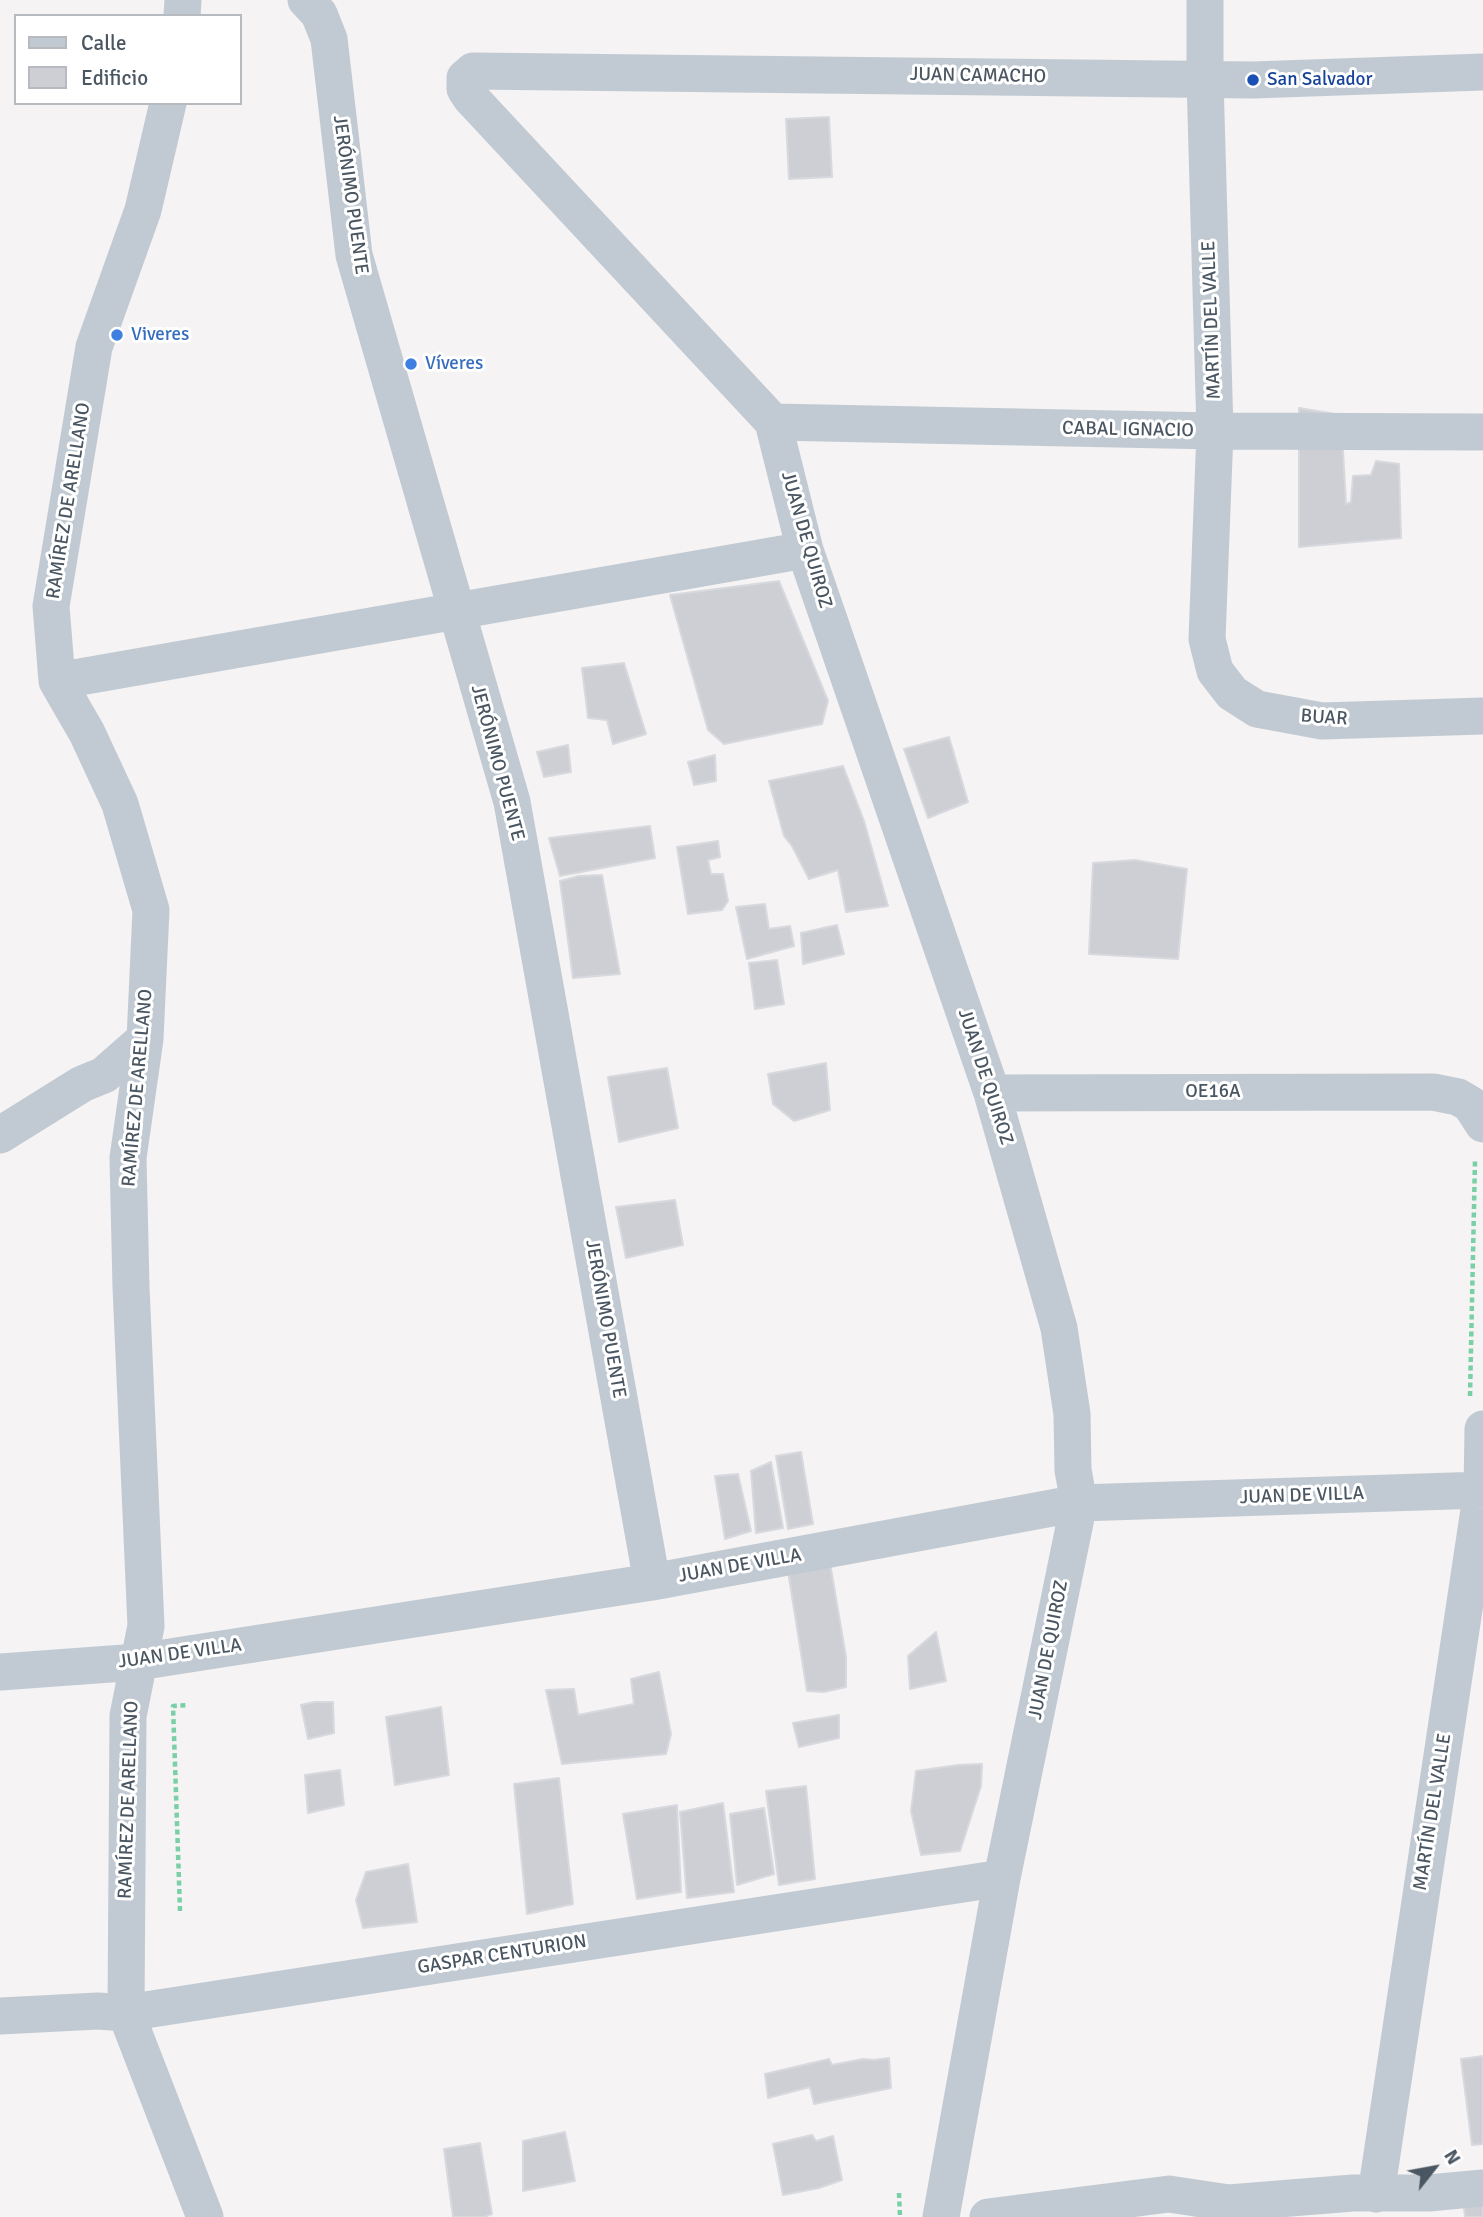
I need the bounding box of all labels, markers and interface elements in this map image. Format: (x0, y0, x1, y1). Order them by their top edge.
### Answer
legend (14, 14, 242, 105)
text: Calle (81, 30, 127, 56)
street label: JUAN CAMACHO (910, 63, 1046, 89)
text: Edificio (81, 65, 148, 91)
place label: San Salvador (1267, 69, 1372, 91)
marker: San Salvador (1245, 72, 1261, 88)
street label: JERÓNIMO PUENTE (328, 114, 372, 276)
street label: MARTÍN DEL VALLE (1198, 240, 1226, 400)
place label: Viveres (131, 324, 189, 346)
marker: Viveres (109, 327, 125, 343)
place label: Víveres (425, 353, 483, 375)
marker: Víveres (403, 356, 419, 372)
street label: RAMÍREZ DE ARELLANO (42, 401, 96, 601)
street label: CABAL IGNACIO (1062, 417, 1194, 443)
street label: JUAN DE QUIROZ (776, 469, 836, 611)
street label: JERÓNIMO PUENTE (465, 682, 529, 844)
street label: BUAR (1300, 705, 1348, 731)
street label: RAMÍREZ DE ARELLANO (118, 988, 158, 1188)
street label: JUAN DE QUIROZ (952, 1006, 1018, 1148)
street label: OE16A (1185, 1081, 1241, 1103)
street label: JERÓNIMO PUENTE (580, 1238, 630, 1400)
street label: JUAN DE VILLA (1239, 1482, 1365, 1510)
street label: JUAN DE VILLA (677, 1544, 803, 1588)
street label: JUAN DE QUIROZ (1024, 1578, 1074, 1722)
street label: JUAN DE VILLA (117, 1634, 243, 1674)
street label: RAMÍREZ DE ARELLANO (114, 1700, 144, 1900)
street label: MARTÍN DEL VALLE (1409, 1732, 1457, 1892)
street label: GASPAR CENTURION (416, 1930, 588, 1980)
north arrow (1399, 2133, 1469, 2203)
text: N (1438, 2145, 1466, 2169)

